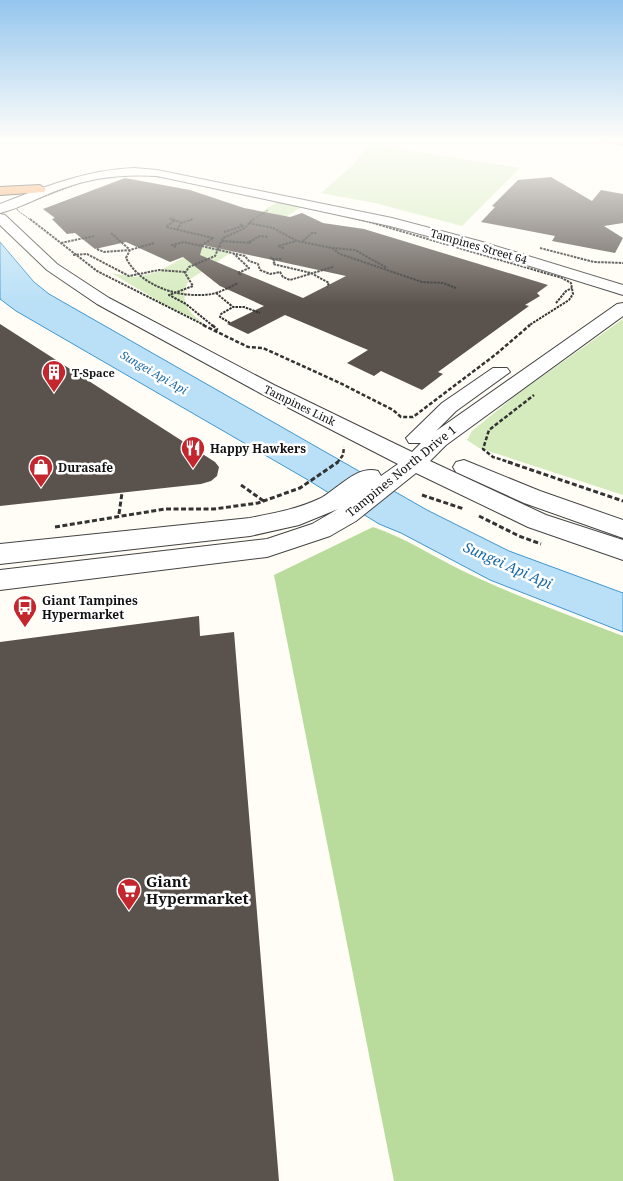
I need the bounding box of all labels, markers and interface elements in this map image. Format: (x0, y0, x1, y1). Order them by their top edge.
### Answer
street label: Tampines Street 64 (429, 225, 529, 267)
water label: Sungei Api Api (118, 347, 191, 397)
building icon: T-Space (41, 359, 67, 393)
place label: T-Space (72, 365, 115, 380)
street label: Tampines Link (262, 381, 339, 429)
street label: Tampines North Drive 1 (342, 421, 460, 521)
restaurant icon: Happy Hawkers (180, 435, 206, 469)
place label: Happy Hawkers (210, 440, 306, 457)
shop icon: Durasafe (28, 454, 54, 488)
place label: Durasafe (58, 459, 113, 476)
water label: Sungei Api Api (461, 537, 556, 593)
place label: Giant Tampines Hypermarket (42, 592, 138, 623)
bus stop icon: Giant Tampines Hypermarket (12, 594, 38, 628)
place label: Giant Hypermarket (146, 871, 249, 908)
supermarket icon: Giant Hypermarket (116, 877, 142, 911)

